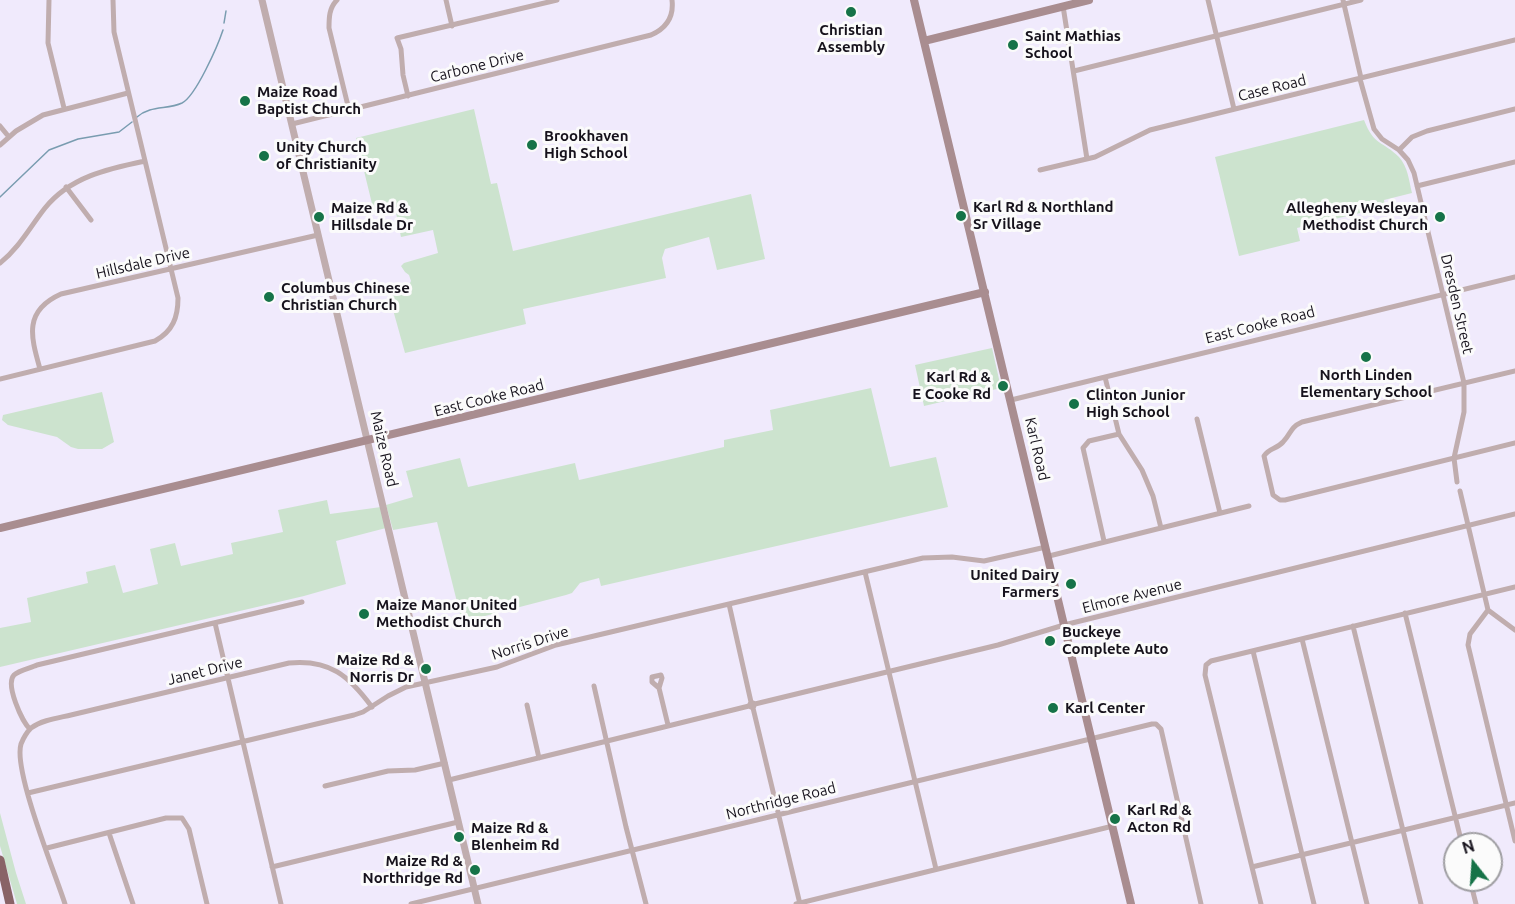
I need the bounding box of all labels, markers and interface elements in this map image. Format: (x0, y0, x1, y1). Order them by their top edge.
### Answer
marker: Christian Assembly (844, 5, 858, 19)
place label: Christian Assembly (817, 21, 885, 56)
place label: Saint Mathias School (1025, 27, 1121, 62)
marker: Saint Mathias School (1006, 38, 1020, 52)
street label: Carbone Drive (428, 46, 526, 86)
street label: Case Road (1236, 71, 1308, 105)
place label: Maize Road Baptist Church (257, 83, 361, 118)
marker: Maize Road Baptist Church (238, 94, 252, 108)
place label: Brookhaven High School (544, 127, 629, 162)
place label: Unity Church of Christianity (276, 138, 377, 173)
marker: Brookhaven High School (525, 138, 539, 152)
marker: Unity Church of Christianity (257, 149, 271, 163)
place label: Karl Rd & Northland Sr Village (973, 198, 1114, 233)
place label: Maize Rd & Hillsdale Dr (331, 199, 413, 234)
place label: Allegheny Wesleyan Methodist Church (1286, 199, 1428, 234)
marker: Karl Rd & Northland Sr Village (954, 209, 968, 223)
marker: Maize Rd & Hillsdale Dr (312, 210, 326, 224)
marker: Allegheny Wesleyan Methodist Church (1433, 210, 1447, 224)
street label: Hillsdale Drive (94, 243, 192, 283)
street label: Dresden Street (1437, 252, 1477, 356)
place label: Columbus Chinese Christian Church (281, 279, 410, 314)
marker: Columbus Chinese Christian Church (262, 290, 276, 304)
street label: East Cooke Road (1203, 303, 1317, 347)
marker: North Linden Elementary School (1359, 350, 1373, 364)
place label: North Linden Elementary School (1300, 366, 1432, 401)
place label: Karl Rd & E Cooke Rd (912, 368, 991, 403)
street label: East Cooke Road (432, 376, 546, 420)
marker: Karl Rd & E Cooke Rd (996, 379, 1010, 393)
place label: Clinton Junior High School (1086, 386, 1185, 421)
marker: Clinton Junior High School (1067, 397, 1081, 411)
street label: Maize Road (367, 409, 401, 489)
street label: Karl Road (1021, 416, 1053, 482)
place label: United Dairy Farmers (970, 566, 1059, 601)
street label: Elmore Avenue (1080, 575, 1184, 617)
marker: United Dairy Farmers (1064, 577, 1078, 591)
place label: Maize Manor United Methodist Church (376, 596, 517, 631)
marker: Maize Manor United Methodist Church (357, 607, 371, 621)
street label: Norris Drive (489, 622, 571, 664)
place label: Buckeye Complete Auto (1062, 623, 1169, 658)
marker: Buckeye Complete Auto (1043, 634, 1057, 648)
place label: Maize Rd & Norris Dr (337, 651, 414, 686)
street label: Janet Drive (166, 653, 244, 689)
marker: Maize Rd & Norris Dr (419, 662, 433, 676)
place label: Karl Center (1065, 699, 1145, 717)
marker: Karl Center (1046, 701, 1060, 715)
street label: Northridge Road (724, 779, 838, 823)
place label: Karl Rd & Acton Rd (1127, 801, 1192, 836)
marker: Karl Rd & Acton Rd (1108, 812, 1122, 826)
place label: Maize Rd & Blenheim Rd (471, 819, 560, 854)
marker: Maize Rd & Blenheim Rd (452, 830, 466, 844)
north arrow (1443, 832, 1503, 892)
text: N (1460, 836, 1477, 857)
place label: Maize Rd & Northridge Rd (362, 852, 463, 887)
marker: Maize Rd & Northridge Rd (468, 863, 482, 877)

